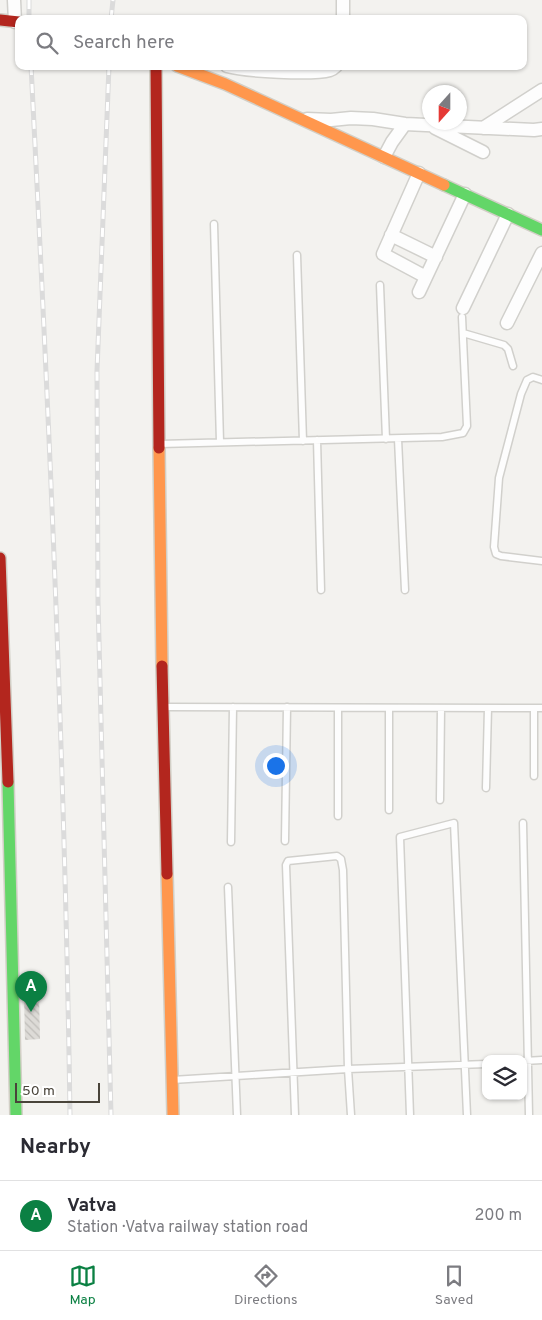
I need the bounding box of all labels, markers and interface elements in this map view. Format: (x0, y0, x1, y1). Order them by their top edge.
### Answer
search box (15, 15, 527, 70)
icon: search (33, 29, 61, 57)
text: Search here (73, 31, 175, 55)
north arrow (422, 85, 467, 130)
your location (263, 753, 289, 779)
pin: A (15, 971, 47, 1012)
map controls (482, 1055, 527, 1100)
button: layers (482, 1055, 527, 1100)
scale bar (15, 1080, 100, 1103)
text: 50 m (22, 1083, 55, 1100)
text: Nearby (20, 1134, 91, 1161)
text: Vatva (67, 1194, 117, 1218)
text: A (30, 1206, 42, 1226)
text: 200 m (474, 1206, 522, 1226)
text: Station · Vatva railway station road (67, 1218, 308, 1238)
tab: Map (69, 1262, 97, 1309)
tab: Directions (234, 1262, 298, 1309)
tab: Saved (435, 1262, 473, 1309)

